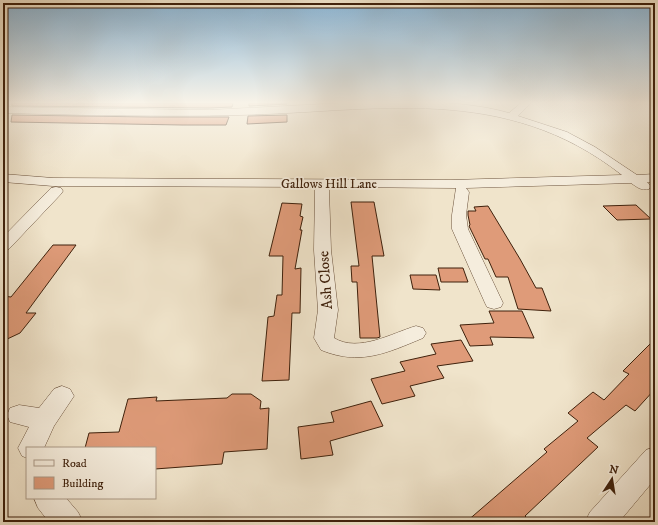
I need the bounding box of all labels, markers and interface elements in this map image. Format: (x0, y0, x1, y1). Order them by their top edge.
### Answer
street label: Gallows Hill Lane (281, 176, 377, 192)
street label: Ash Close (314, 250, 337, 310)
legend (26, 447, 156, 499)
text: Road (62, 456, 87, 471)
north arrow (592, 459, 632, 499)
text: N (608, 462, 620, 478)
text: Building (62, 476, 103, 491)

